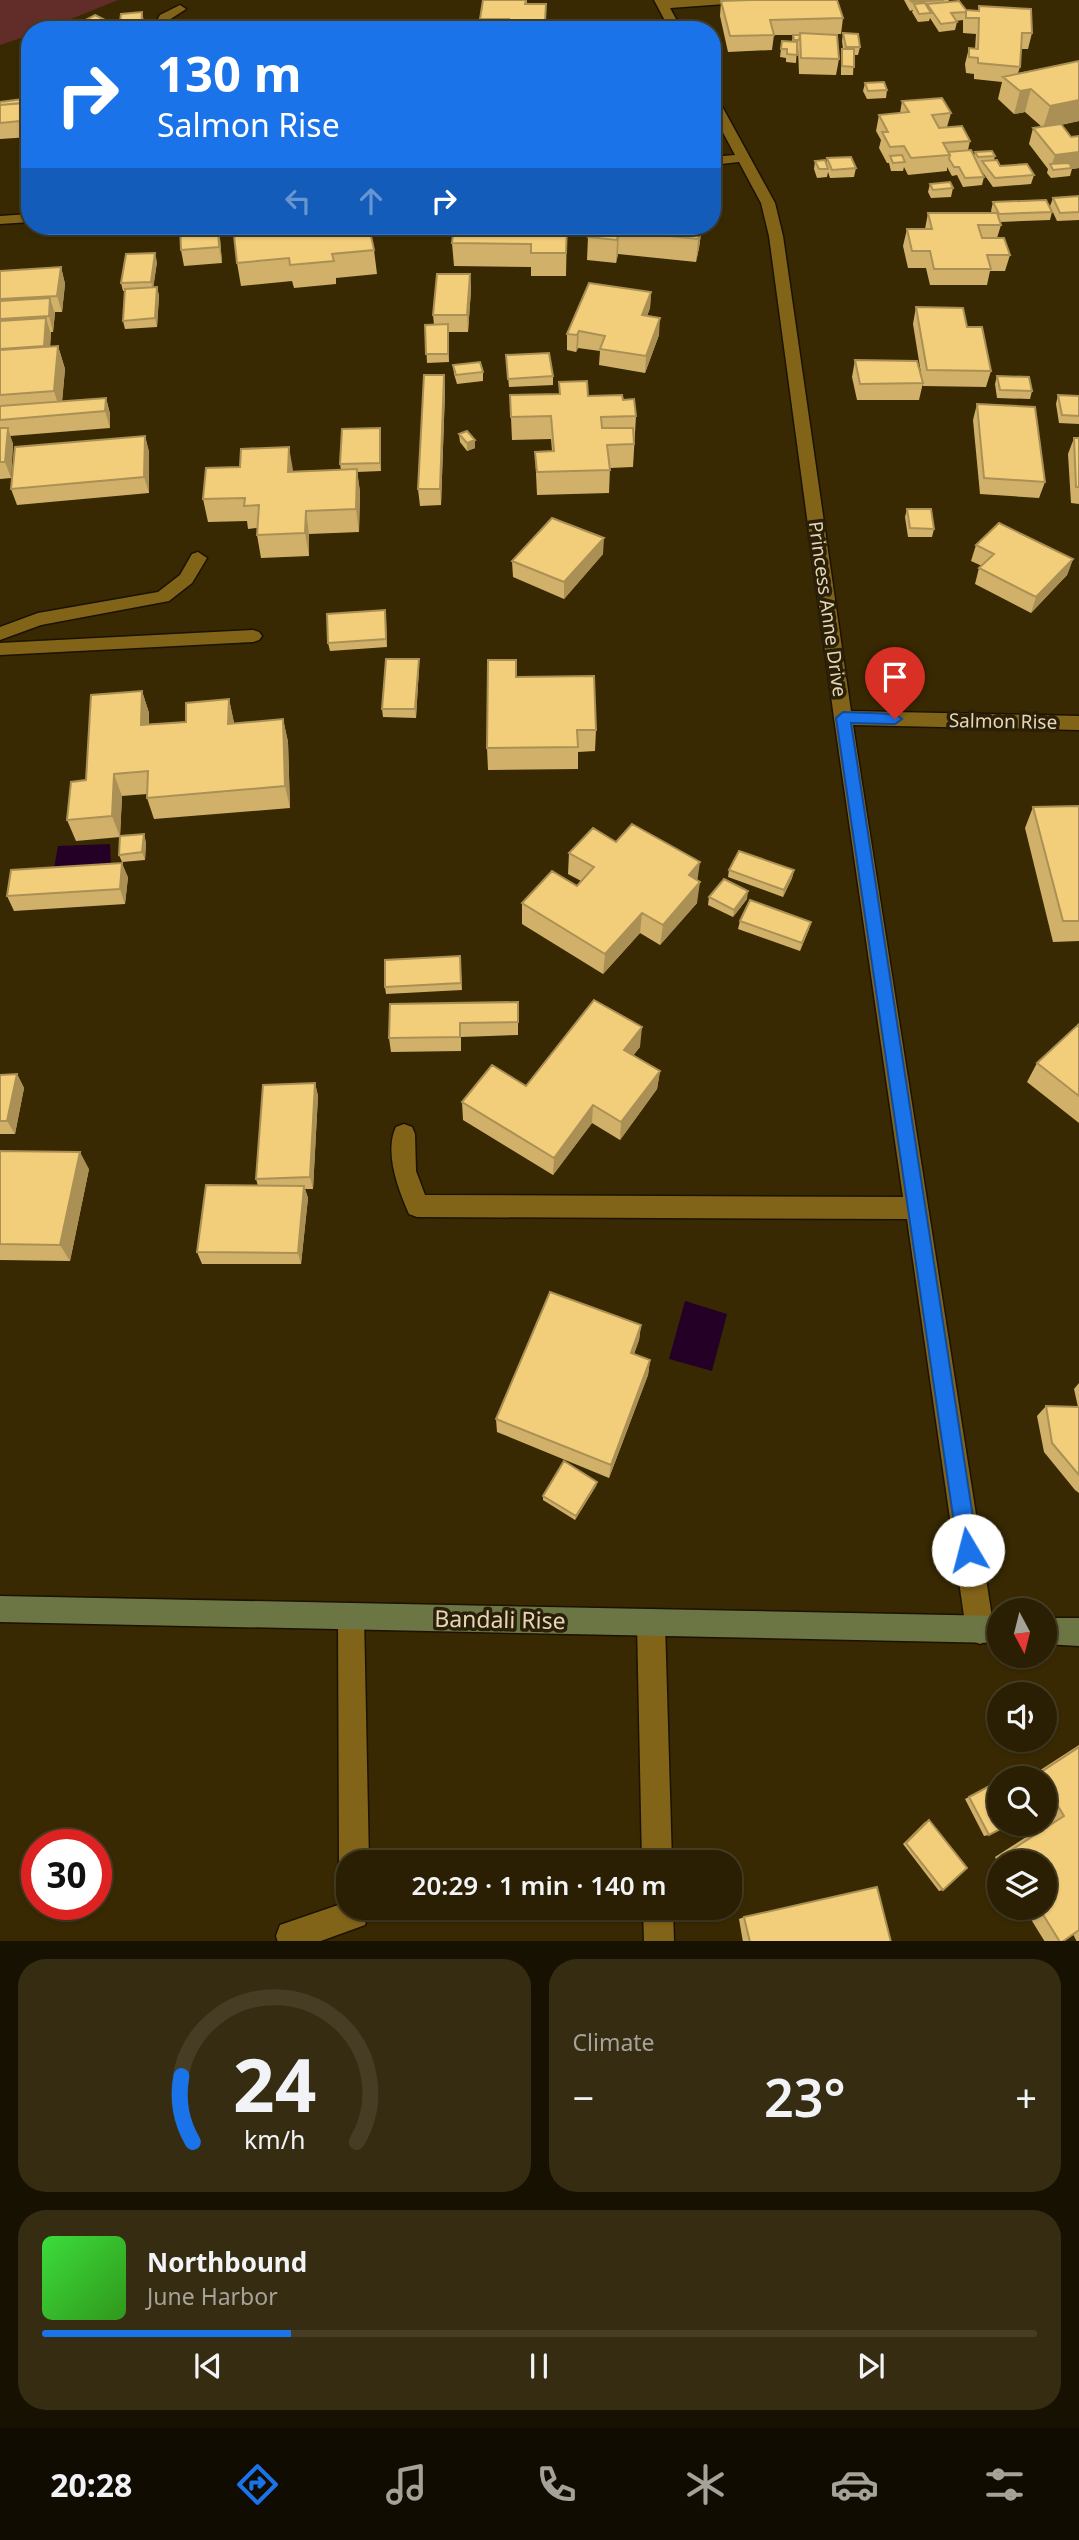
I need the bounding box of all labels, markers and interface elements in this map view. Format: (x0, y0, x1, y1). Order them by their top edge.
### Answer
text: 130 m (157, 40, 302, 106)
icon: right (42, 49, 133, 140)
text: Salmon Rise (157, 103, 340, 146)
icon: left (279, 182, 317, 220)
icon: ahead (352, 182, 390, 220)
icon: right (425, 182, 463, 220)
street label: Princess Anne Drive (803, 519, 853, 699)
pin (865, 647, 925, 719)
icon: arrive (876, 658, 914, 696)
street label: Salmon Rise (949, 707, 1057, 735)
position arrow (931, 1513, 1005, 1587)
north arrow (987, 1598, 1057, 1668)
map controls (987, 1598, 1057, 1920)
street label: Bandali Rise (434, 1602, 566, 1636)
button: sound (987, 1682, 1057, 1752)
button: search (987, 1766, 1057, 1836)
speed limit sign: 30 (21, 1829, 112, 1920)
button: layers (987, 1850, 1057, 1920)
text: 20:29 · 1 min · 140 m (412, 1867, 666, 1903)
text: Climate (573, 2026, 655, 2058)
text: 24 (233, 2034, 316, 2133)
text: 23° (764, 2061, 846, 2132)
text: − (573, 2071, 594, 2123)
text: + (1015, 2071, 1037, 2123)
text: km/h (243, 2121, 305, 2155)
text: Northbound (147, 2244, 307, 2280)
text: June Harbor (147, 2280, 278, 2312)
icon: previous (189, 2347, 227, 2385)
icon: pause (520, 2347, 558, 2385)
icon: next (852, 2347, 890, 2385)
icon: directions (233, 2460, 282, 2509)
icon: music (382, 2460, 431, 2509)
icon: phone (532, 2460, 581, 2509)
icon: climate (681, 2460, 730, 2509)
icon: car (830, 2460, 879, 2509)
icon: filters (980, 2460, 1029, 2509)
text: 20:28 (50, 2463, 132, 2506)

